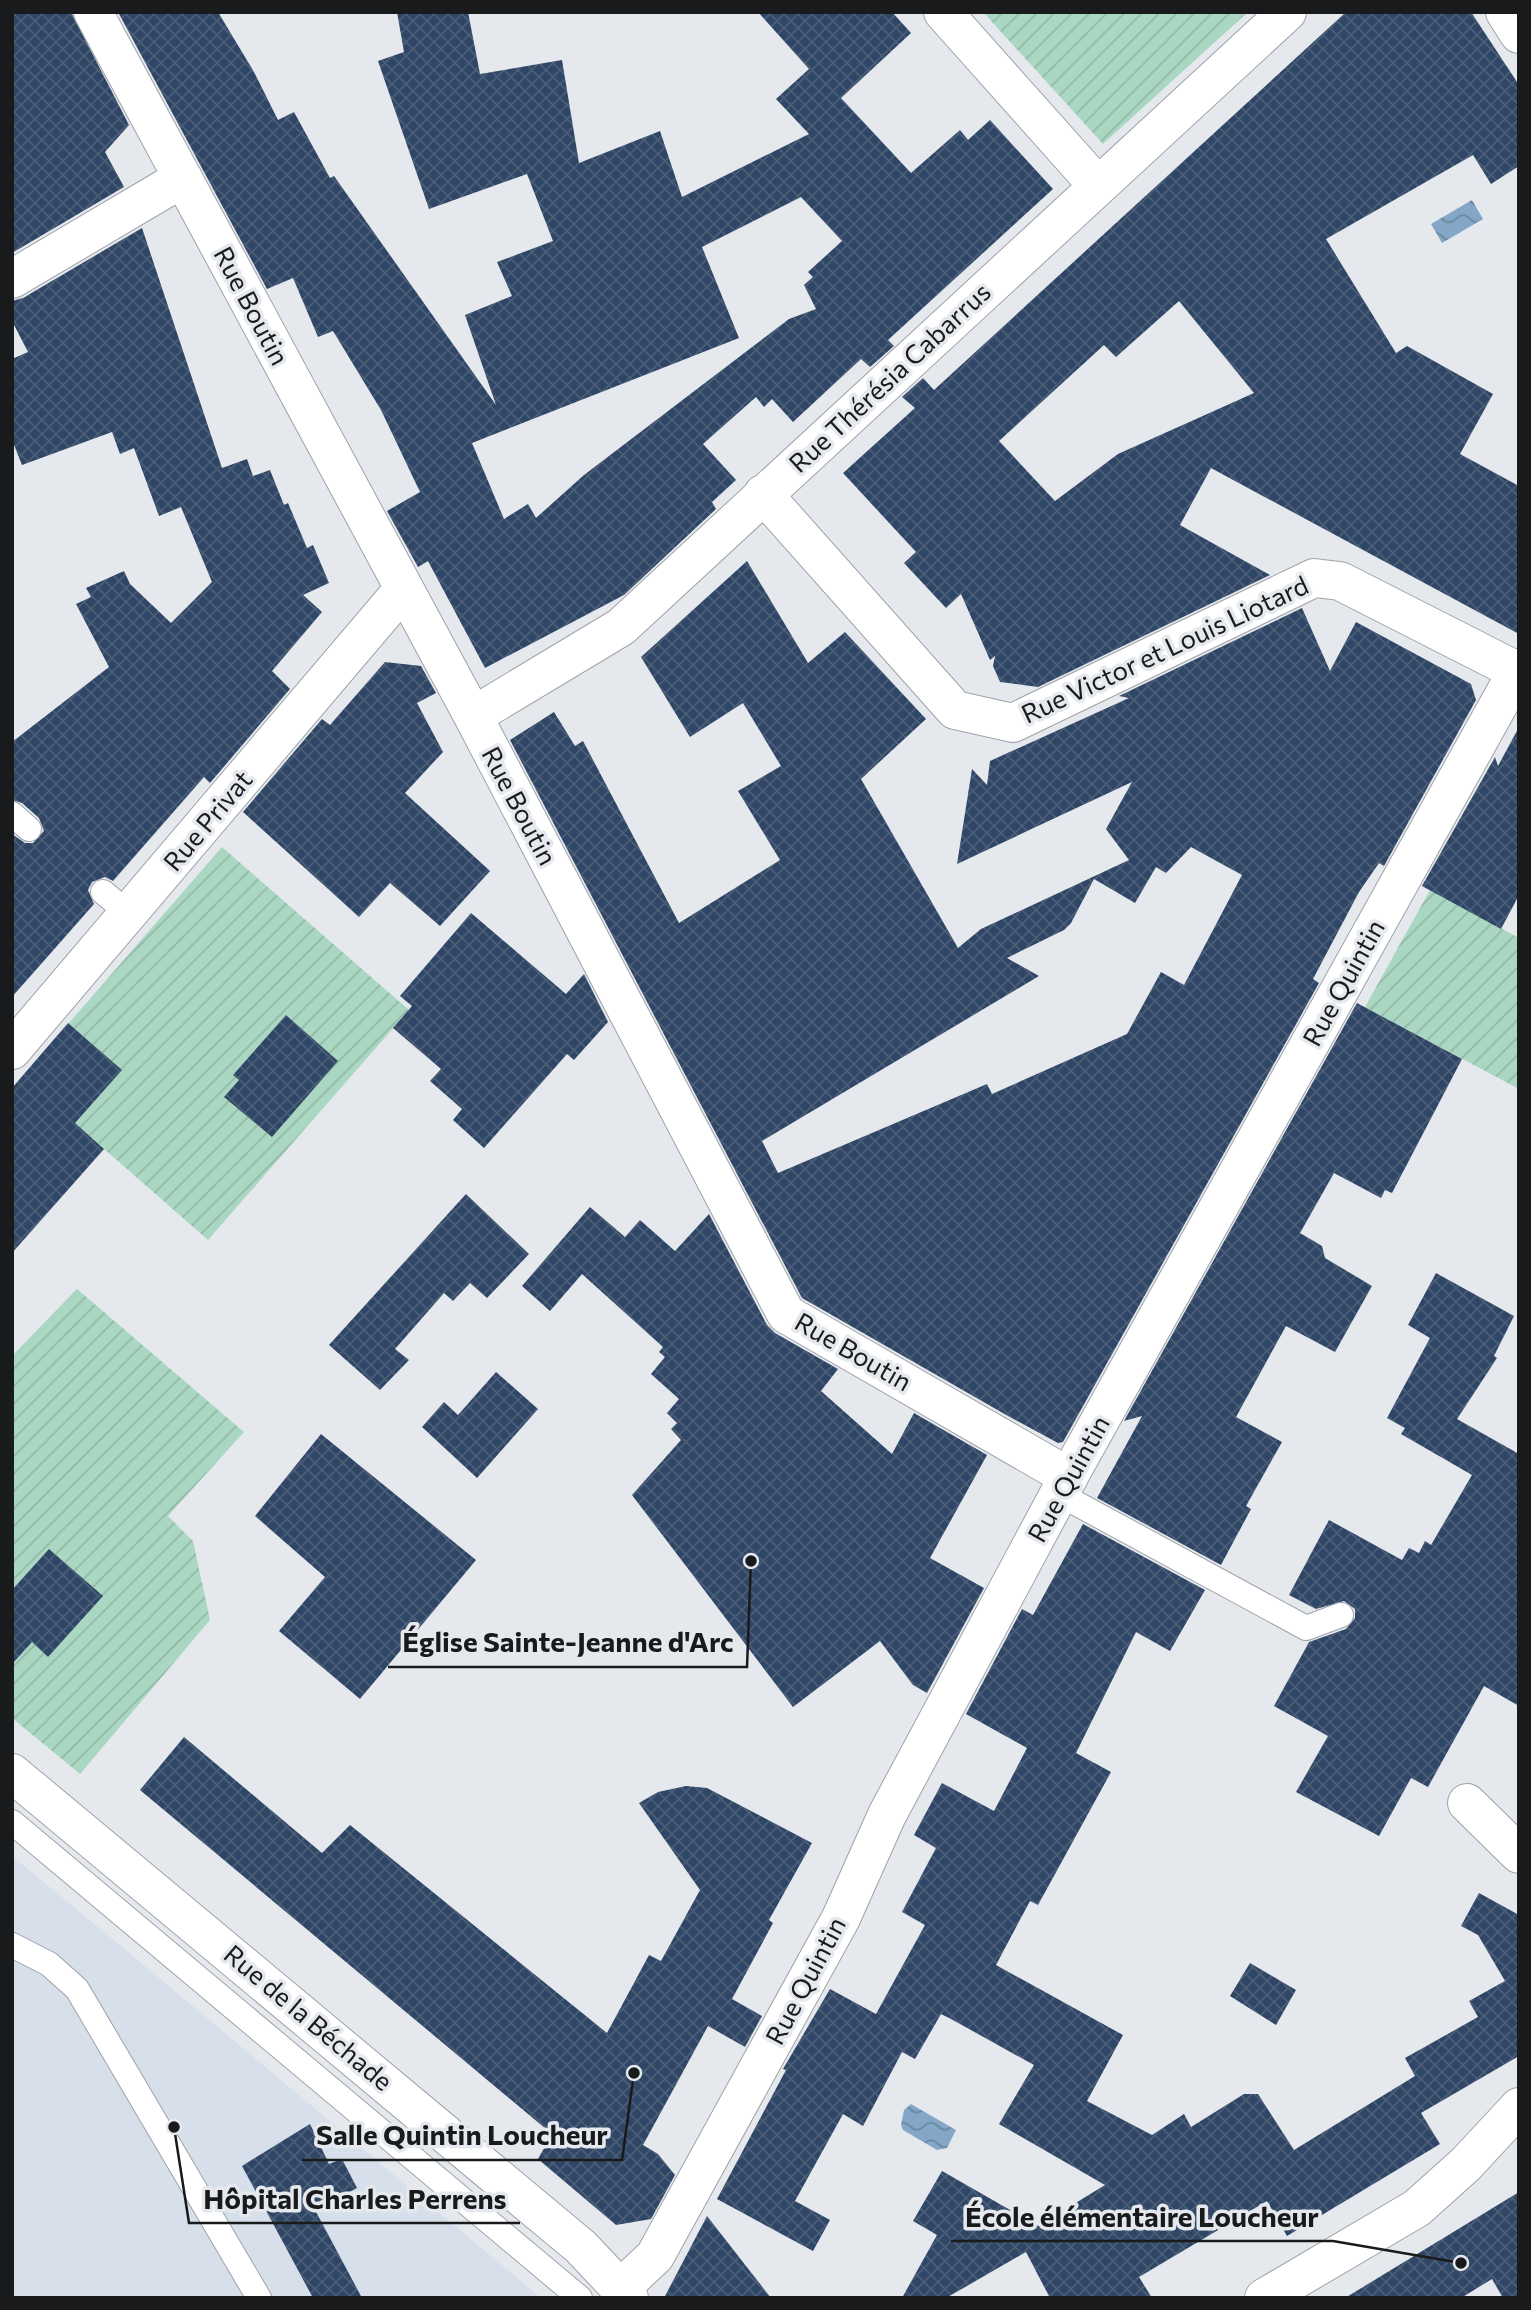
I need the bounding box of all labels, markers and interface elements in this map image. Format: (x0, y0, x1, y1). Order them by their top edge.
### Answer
street label: Rue Boutin (208, 241, 296, 370)
street label: Rue Thérésia Cabarrus (782, 276, 996, 478)
street label: Rue Victor et Louis Liotard (1016, 568, 1313, 729)
street label: Rue Boutin (476, 741, 564, 870)
street label: Rue Privat (156, 764, 258, 876)
street label: Rue Quintin (1295, 914, 1390, 1051)
street label: Rue Boutin (790, 1305, 918, 1397)
street label: Rue Quintin (1020, 1410, 1115, 1547)
callout: Église Sainte-Jeanne d'Arc (388, 1618, 747, 1667)
text: Église Sainte-Jeanne d'Arc (402, 1624, 734, 1658)
street label: Rue Quintin (758, 1911, 851, 2049)
street label: Rue de la Béchade (219, 1937, 399, 2096)
callout: Salle Quintin Loucheur (302, 2111, 622, 2160)
text: Salle Quintin Loucheur (316, 2117, 608, 2151)
callout: Hôpital Charles Perrens (189, 2174, 520, 2223)
text: Hôpital Charles Perrens (203, 2181, 507, 2215)
callout: École élémentaire Loucheur (951, 2192, 1333, 2241)
text: École élémentaire Loucheur (965, 2199, 1319, 2233)

